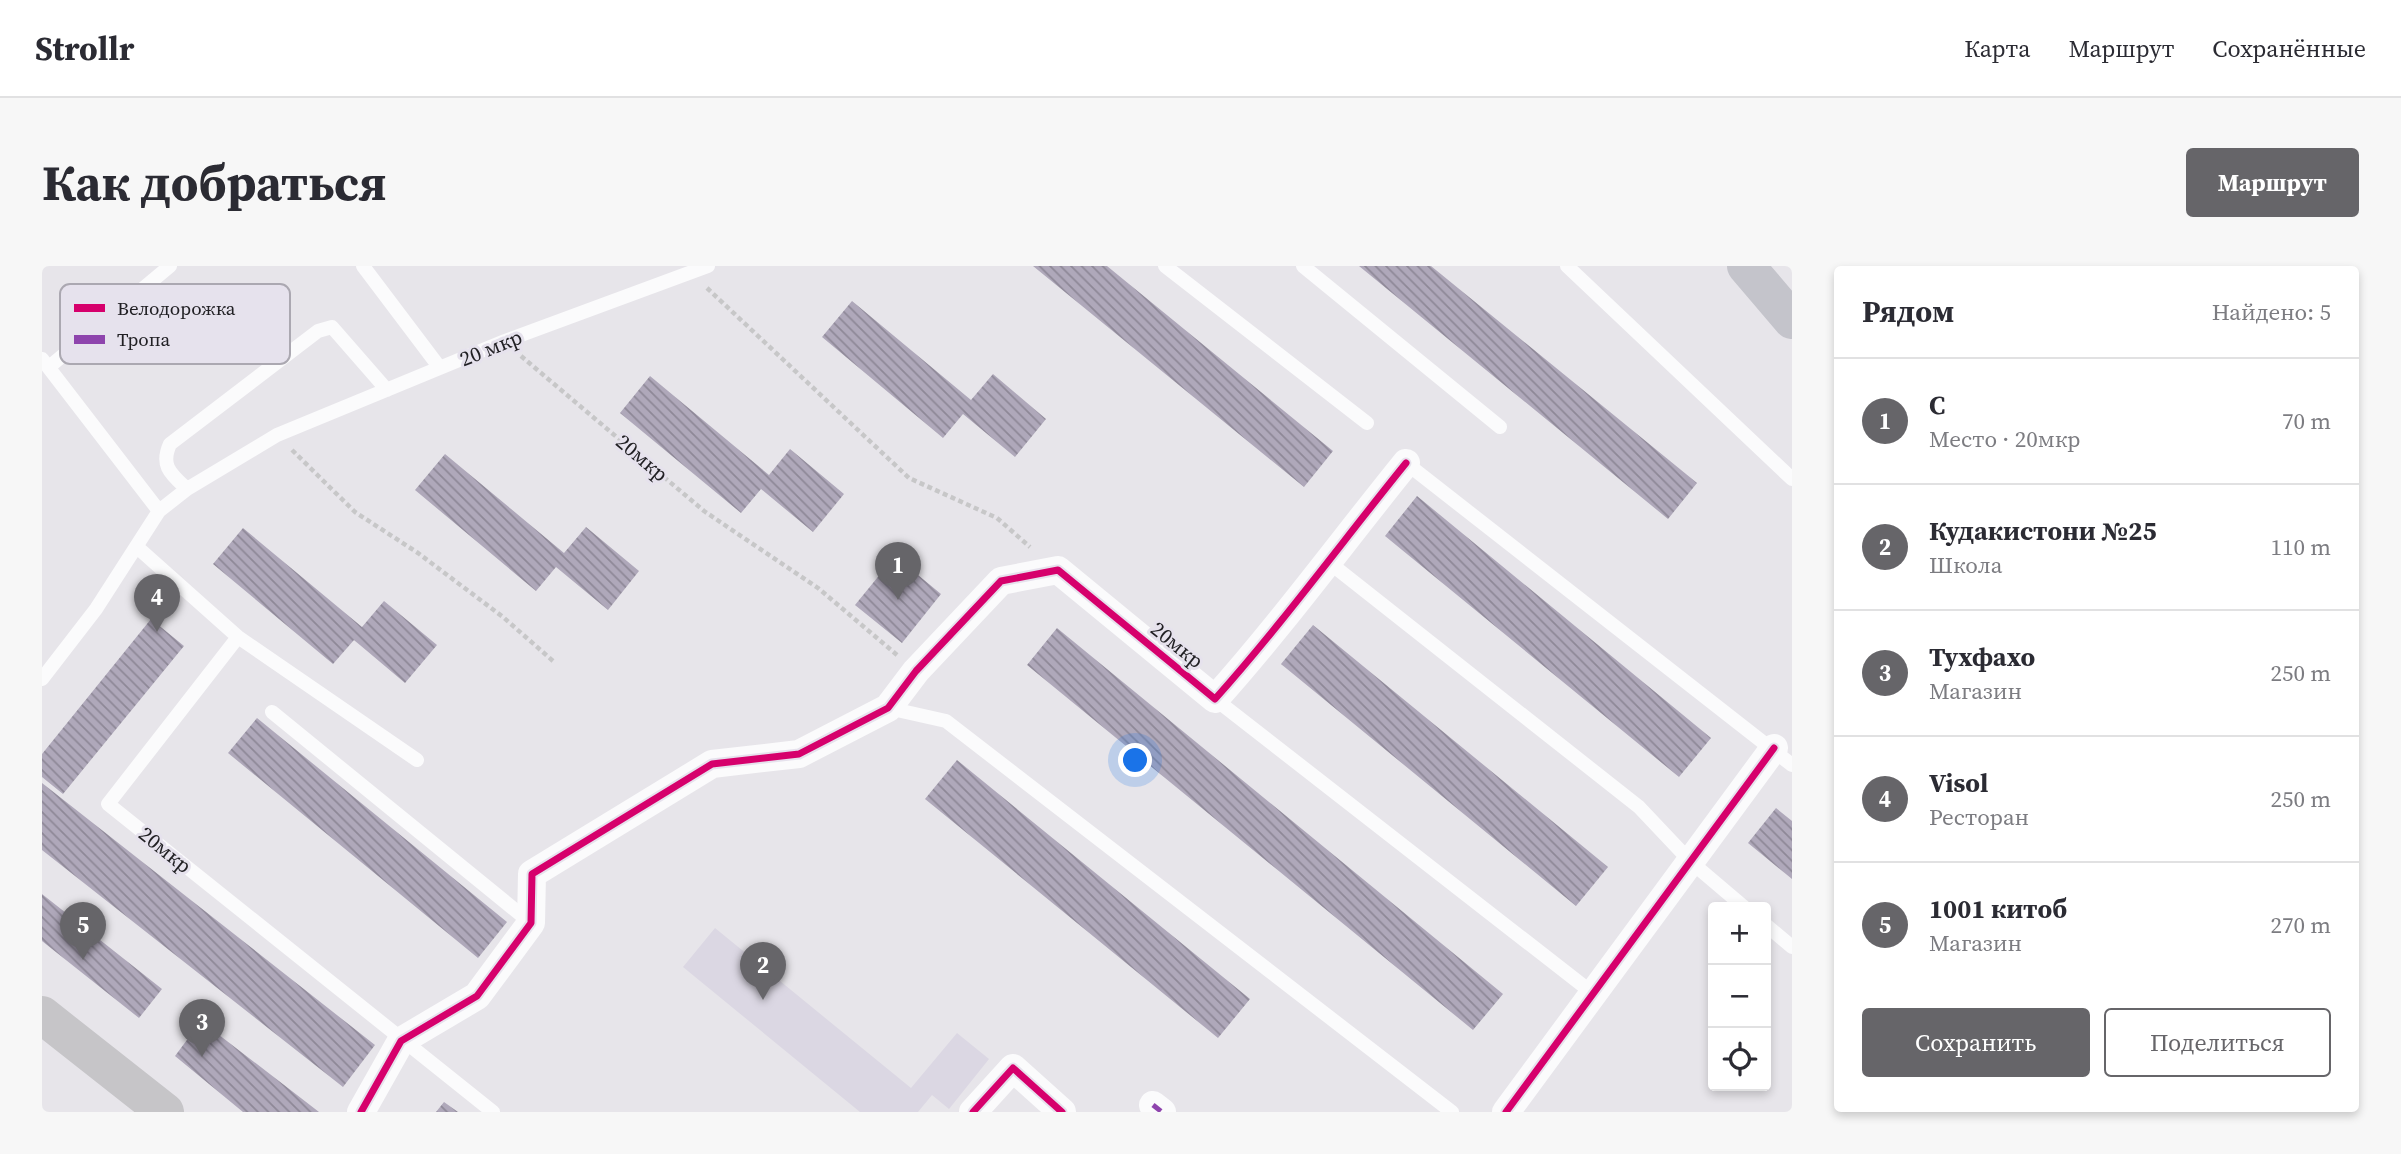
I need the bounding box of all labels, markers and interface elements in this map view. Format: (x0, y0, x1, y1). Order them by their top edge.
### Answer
text: Strollr (35, 26, 134, 71)
text: Карта (1964, 32, 2030, 65)
text: Маршрут (2068, 32, 2174, 65)
text: Сохранённые (2212, 32, 2366, 65)
button: Маршрут (2186, 148, 2359, 217)
text: Как добраться (42, 149, 387, 216)
legend (60, 284, 290, 364)
text: Рядом (1862, 291, 1954, 332)
text: Велодорожка (117, 295, 236, 321)
text: Найдено: 5 (2212, 296, 2331, 328)
street label: 20 мкр (455, 322, 526, 373)
text: Тропа (117, 326, 171, 352)
text: С (1929, 387, 1945, 423)
text: 1 (1879, 405, 1891, 437)
text: 70 m (2282, 405, 2331, 437)
text: Место · 20мкр (1929, 423, 2080, 455)
street label: 20мкр (610, 427, 675, 488)
text: Кудакистони №25 (1929, 513, 2157, 549)
text: 2 (1879, 531, 1891, 563)
text: 110 m (2270, 531, 2331, 563)
pin: 1 (875, 542, 921, 600)
text: Школа (1929, 549, 2002, 581)
pin: 4 (134, 574, 180, 632)
street label: 20мкр (1145, 614, 1210, 675)
text: Тухфахо (1929, 639, 2035, 675)
text: 3 (1879, 657, 1891, 689)
text: 250 m (2270, 657, 2331, 689)
text: Магазин (1929, 675, 2022, 707)
your location (1118, 743, 1152, 777)
text: Visol (1929, 765, 1988, 801)
text: 4 (1879, 783, 1891, 815)
text: 250 m (2270, 783, 2331, 815)
text: Ресторан (1929, 801, 2029, 833)
street label: 20мкр (133, 819, 198, 880)
text: 1001 китоб (1929, 891, 2067, 927)
pin: 5 (60, 902, 106, 960)
map controls (1708, 902, 1771, 1091)
button: + (1708, 902, 1771, 965)
text: 5 (1879, 909, 1891, 941)
text: 270 m (2270, 909, 2331, 941)
text: Магазин (1929, 927, 2022, 959)
pin: 2 (740, 942, 786, 1000)
button: − (1708, 965, 1771, 1028)
pin: 3 (179, 999, 225, 1057)
button: Сохранить (1862, 1008, 2090, 1077)
button: Поделиться (2104, 1008, 2331, 1077)
button: locate (1708, 1028, 1771, 1091)

